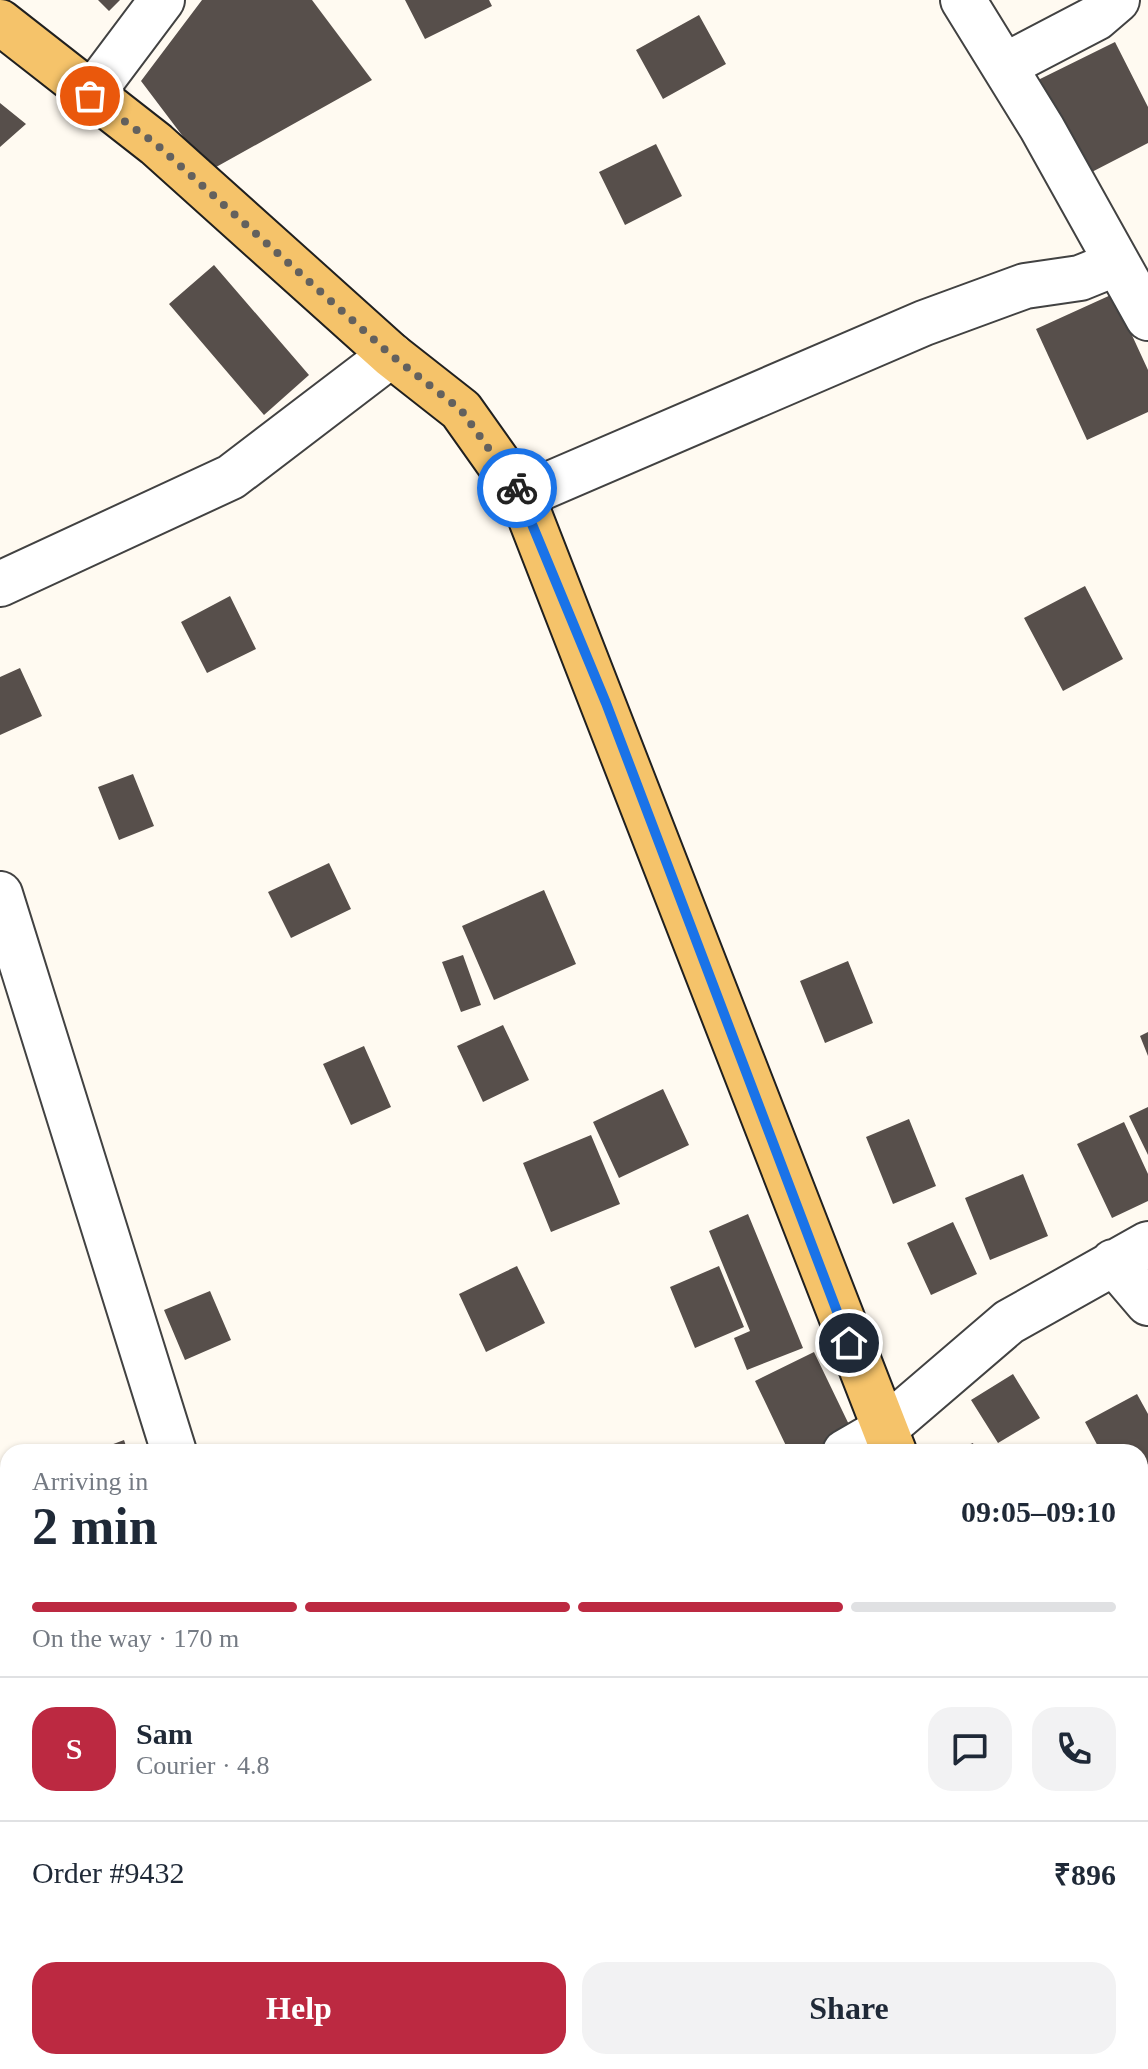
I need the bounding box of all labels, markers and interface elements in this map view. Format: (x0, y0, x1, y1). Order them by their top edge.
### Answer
pin (56, 62, 124, 130)
icon: bag (68, 74, 112, 118)
courier (477, 448, 557, 528)
icon: bike (495, 466, 539, 510)
pin (815, 1309, 883, 1377)
icon: home (827, 1321, 871, 1365)
text: Arriving in (32, 1467, 148, 1496)
text: 09:05–09:10 (961, 1495, 1116, 1528)
text: 2 min (32, 1498, 158, 1555)
text: On the way · 170 m (32, 1624, 239, 1653)
button: chat (928, 1707, 1012, 1791)
button: phone (1032, 1707, 1116, 1791)
text: Sam (136, 1717, 193, 1750)
text: S (66, 1732, 82, 1765)
text: Courier · 4.8 (136, 1751, 270, 1780)
text: Order #9432 (32, 1856, 184, 1889)
text: ₹896 (1054, 1858, 1116, 1891)
button: Help (32, 1962, 566, 2054)
button: Share (582, 1962, 1116, 2054)

